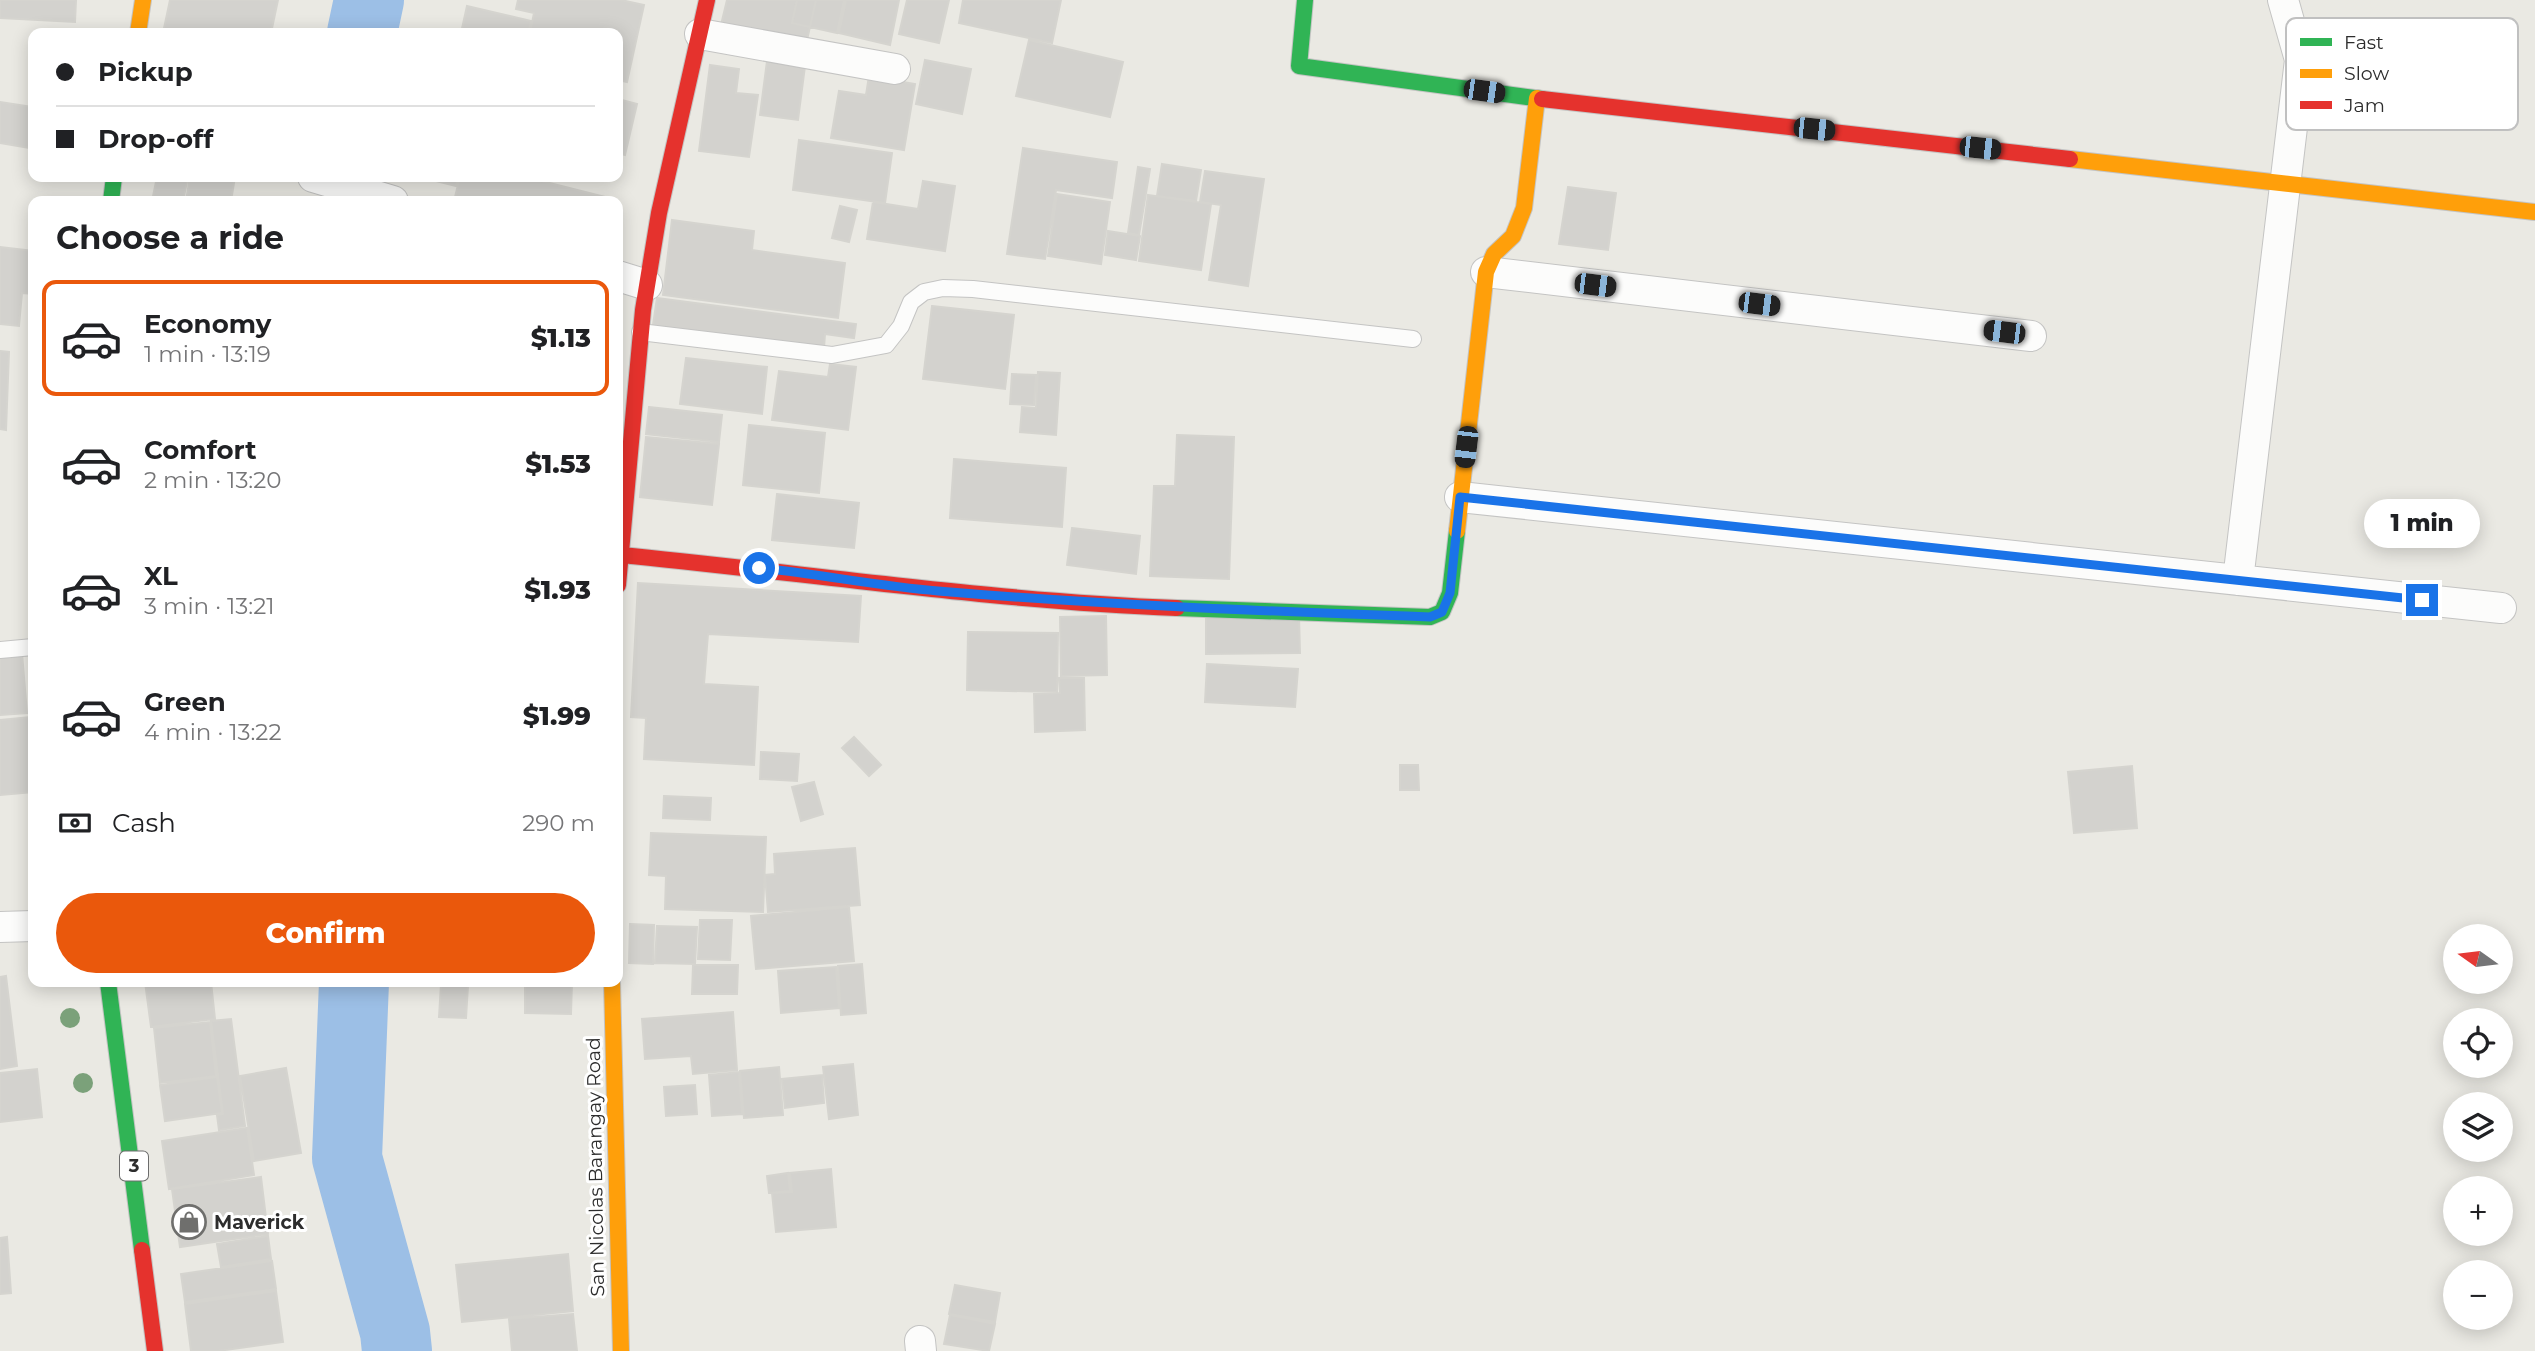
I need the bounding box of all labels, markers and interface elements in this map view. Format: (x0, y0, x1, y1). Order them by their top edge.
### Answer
legend (2286, 18, 2518, 130)
text: Fast (2344, 31, 2384, 54)
text: Pickup (98, 56, 193, 88)
text: Slow (2344, 62, 2389, 85)
car (1462, 78, 1507, 104)
text: Jam (2343, 94, 2385, 117)
car (1793, 116, 1836, 142)
text: Drop-off (98, 123, 213, 155)
car (1959, 135, 2002, 161)
text: Choose a ride (56, 218, 284, 257)
car (1573, 272, 1618, 298)
car (1737, 291, 1782, 317)
icon: car (60, 307, 123, 370)
text: Economy (144, 308, 271, 340)
car (1982, 319, 2027, 345)
text: $1.13 (531, 322, 591, 354)
text: 1 min · 13:19 (144, 340, 271, 368)
car (1454, 425, 1479, 469)
icon: car (60, 433, 123, 496)
text: Comfort (144, 434, 256, 466)
text: $1.53 (525, 448, 591, 480)
text: 2 min · 13:20 (144, 466, 281, 494)
callout: 1 min (2364, 498, 2480, 548)
text: 1 min (2390, 509, 2454, 537)
route start (743, 552, 775, 584)
icon: car (60, 559, 123, 622)
text: XL (144, 560, 178, 592)
text: $1.93 (524, 574, 591, 606)
route end (2406, 584, 2438, 616)
text: 3 min · 13:21 (144, 592, 275, 620)
icon: car (60, 685, 123, 748)
text: Green (144, 686, 226, 718)
text: $1.99 (523, 700, 591, 732)
text: 4 min · 13:22 (144, 718, 282, 746)
icon: cash (56, 804, 94, 842)
text: Cash (112, 807, 176, 839)
text: 290 m (522, 809, 595, 837)
button: Confirm (56, 893, 595, 973)
north arrow (2443, 924, 2513, 994)
map controls (2443, 924, 2513, 1330)
button: locate (2443, 1008, 2513, 1078)
street label: San Nicolas Barangay Road (582, 1037, 609, 1297)
button: layers (2443, 1092, 2513, 1162)
road number: 3 (120, 1152, 148, 1181)
button: + (2443, 1176, 2513, 1246)
shop icon: Maverick (170, 1203, 208, 1241)
place label: Maverick (214, 1211, 305, 1234)
button: − (2443, 1260, 2513, 1330)

